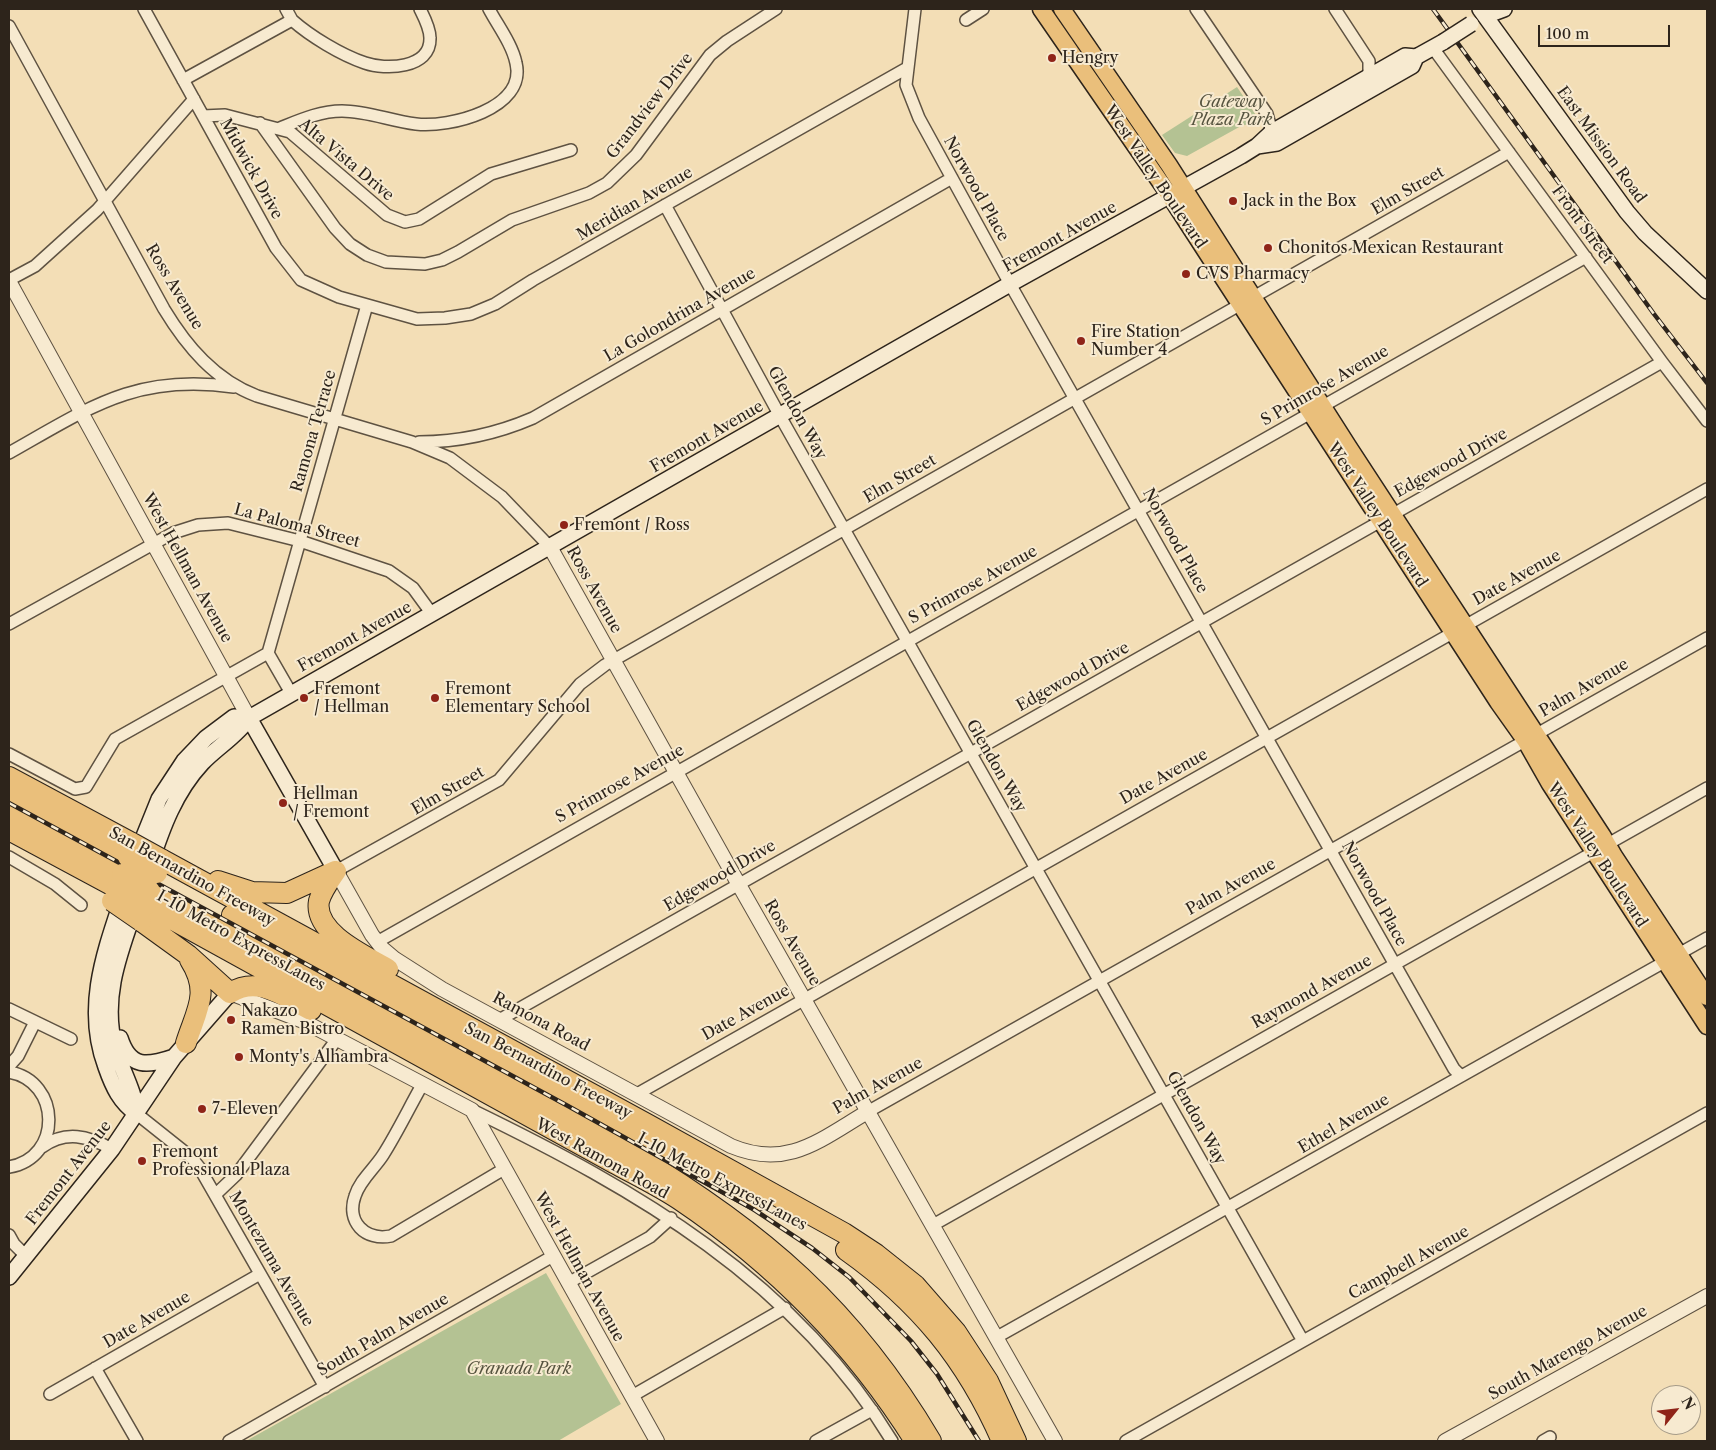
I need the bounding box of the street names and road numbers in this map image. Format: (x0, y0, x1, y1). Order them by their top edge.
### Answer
street label: Grandview Drive (603, 49, 697, 163)
street label: East Mission Road (1552, 83, 1650, 207)
street label: West Valley Boulevard (1100, 102, 1210, 252)
street label: Midwick Drive (215, 115, 287, 223)
street label: Alta Vista Drive (295, 115, 397, 205)
street label: Norwood Place (939, 133, 1013, 245)
street label: Meridian Avenue (574, 163, 696, 245)
street label: Elm Street (1368, 163, 1448, 219)
street label: Front Street (1547, 182, 1617, 268)
street label: Fremont Avenue (1000, 198, 1120, 276)
street label: Ross Avenue (141, 241, 207, 333)
street label: La Golondrina Avenue (601, 264, 759, 366)
street label: S Primrose Avenue (1258, 342, 1392, 430)
street label: Glendon Way (764, 363, 830, 463)
street label: Ramona Terrace (287, 368, 341, 494)
street label: Fremont Avenue (647, 397, 767, 477)
street label: Edgewood Drive (1391, 424, 1511, 502)
street label: West Valley Boulevard (1323, 439, 1431, 591)
street label: Elm Street (860, 451, 940, 507)
street label: Norwood Place (1138, 485, 1212, 597)
street label: West Hellman Avenue (138, 490, 236, 646)
street label: La Paloma Street (232, 500, 362, 552)
street label: S Primrose Avenue (905, 542, 1041, 628)
street label: Ross Avenue (562, 543, 626, 637)
street label: Date Avenue (1470, 546, 1564, 610)
street label: Fremont Avenue (295, 598, 415, 676)
street label: Edgewood Drive (1013, 638, 1133, 716)
street label: Palm Avenue (1536, 655, 1632, 721)
street label: Glendon Way (962, 716, 1030, 816)
street label: S Primrose Avenue (552, 741, 688, 827)
street label: Date Avenue (1117, 745, 1211, 809)
street label: Elm Street (408, 763, 488, 819)
street label: West Valley Boulevard (1543, 779, 1651, 931)
street label: San Bernardino Freeway (106, 823, 278, 931)
street label: Edgewood Drive (661, 836, 779, 916)
street label: Norwood Place (1337, 838, 1411, 950)
street label: Palm Avenue (1183, 854, 1279, 920)
street label: I-10 Metro ExpressLanes (153, 887, 329, 995)
street label: Ross Avenue (760, 896, 824, 990)
street label: Raymond Avenue (1249, 951, 1375, 1033)
street label: Date Avenue (699, 981, 793, 1045)
street label: Ramona Road (489, 988, 593, 1056)
street label: San Bernardino Freeway (461, 1019, 635, 1123)
street label: Palm Avenue (830, 1053, 926, 1119)
street label: Glendon Way (1163, 1068, 1229, 1168)
street label: Ethel Avenue (1295, 1090, 1393, 1158)
street label: West Ramona Road (532, 1114, 672, 1204)
street label: Fremont Avenue (22, 1117, 116, 1229)
street label: I-10 Metro ExpressLanes (634, 1129, 810, 1235)
street label: Montezuma Avenue (224, 1188, 318, 1330)
street label: West Hellman Avenue (530, 1189, 628, 1345)
street label: Campbell Avenue (1345, 1222, 1473, 1304)
street label: Date Avenue (100, 1287, 194, 1353)
street label: South Palm Avenue (314, 1290, 452, 1380)
street label: South Marengo Avenue (1485, 1301, 1651, 1405)

